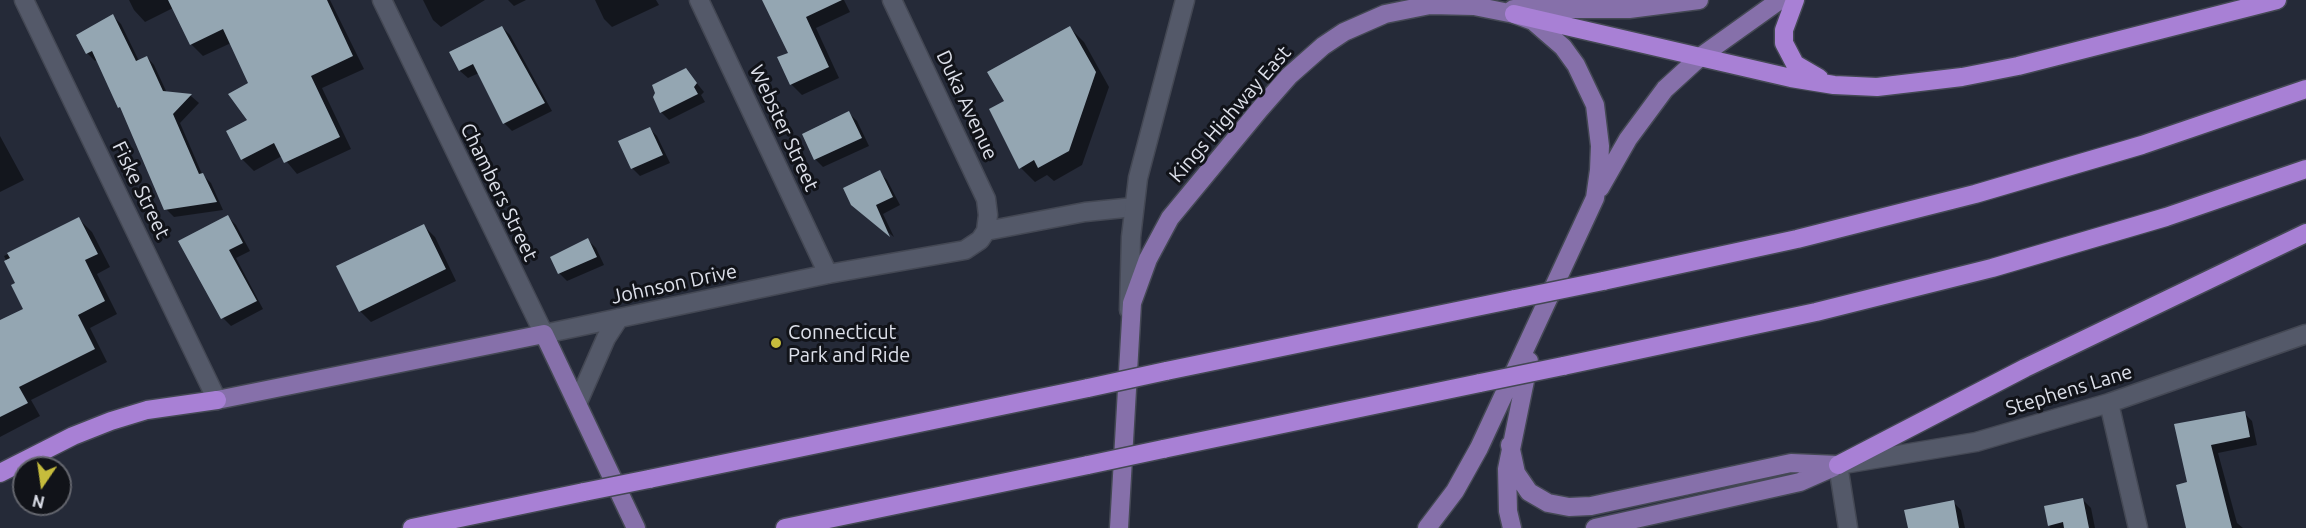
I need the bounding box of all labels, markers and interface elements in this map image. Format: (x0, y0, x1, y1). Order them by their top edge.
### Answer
street label: Kings Highway East (1164, 41, 1296, 187)
street label: Duka Avenue (931, 47, 1003, 163)
street label: Webster Street (744, 61, 824, 195)
street label: Chambers Street (455, 119, 543, 265)
street label: Fiske Street (107, 137, 175, 243)
street label: Johnson Drive (609, 259, 739, 309)
place label: Connecticut Park and Ride (788, 320, 910, 367)
marker: Connecticut Park and Ride (769, 336, 783, 350)
street label: Stephens Lane (2003, 359, 2135, 421)
north arrow (12, 456, 72, 516)
text: N (31, 491, 46, 512)

